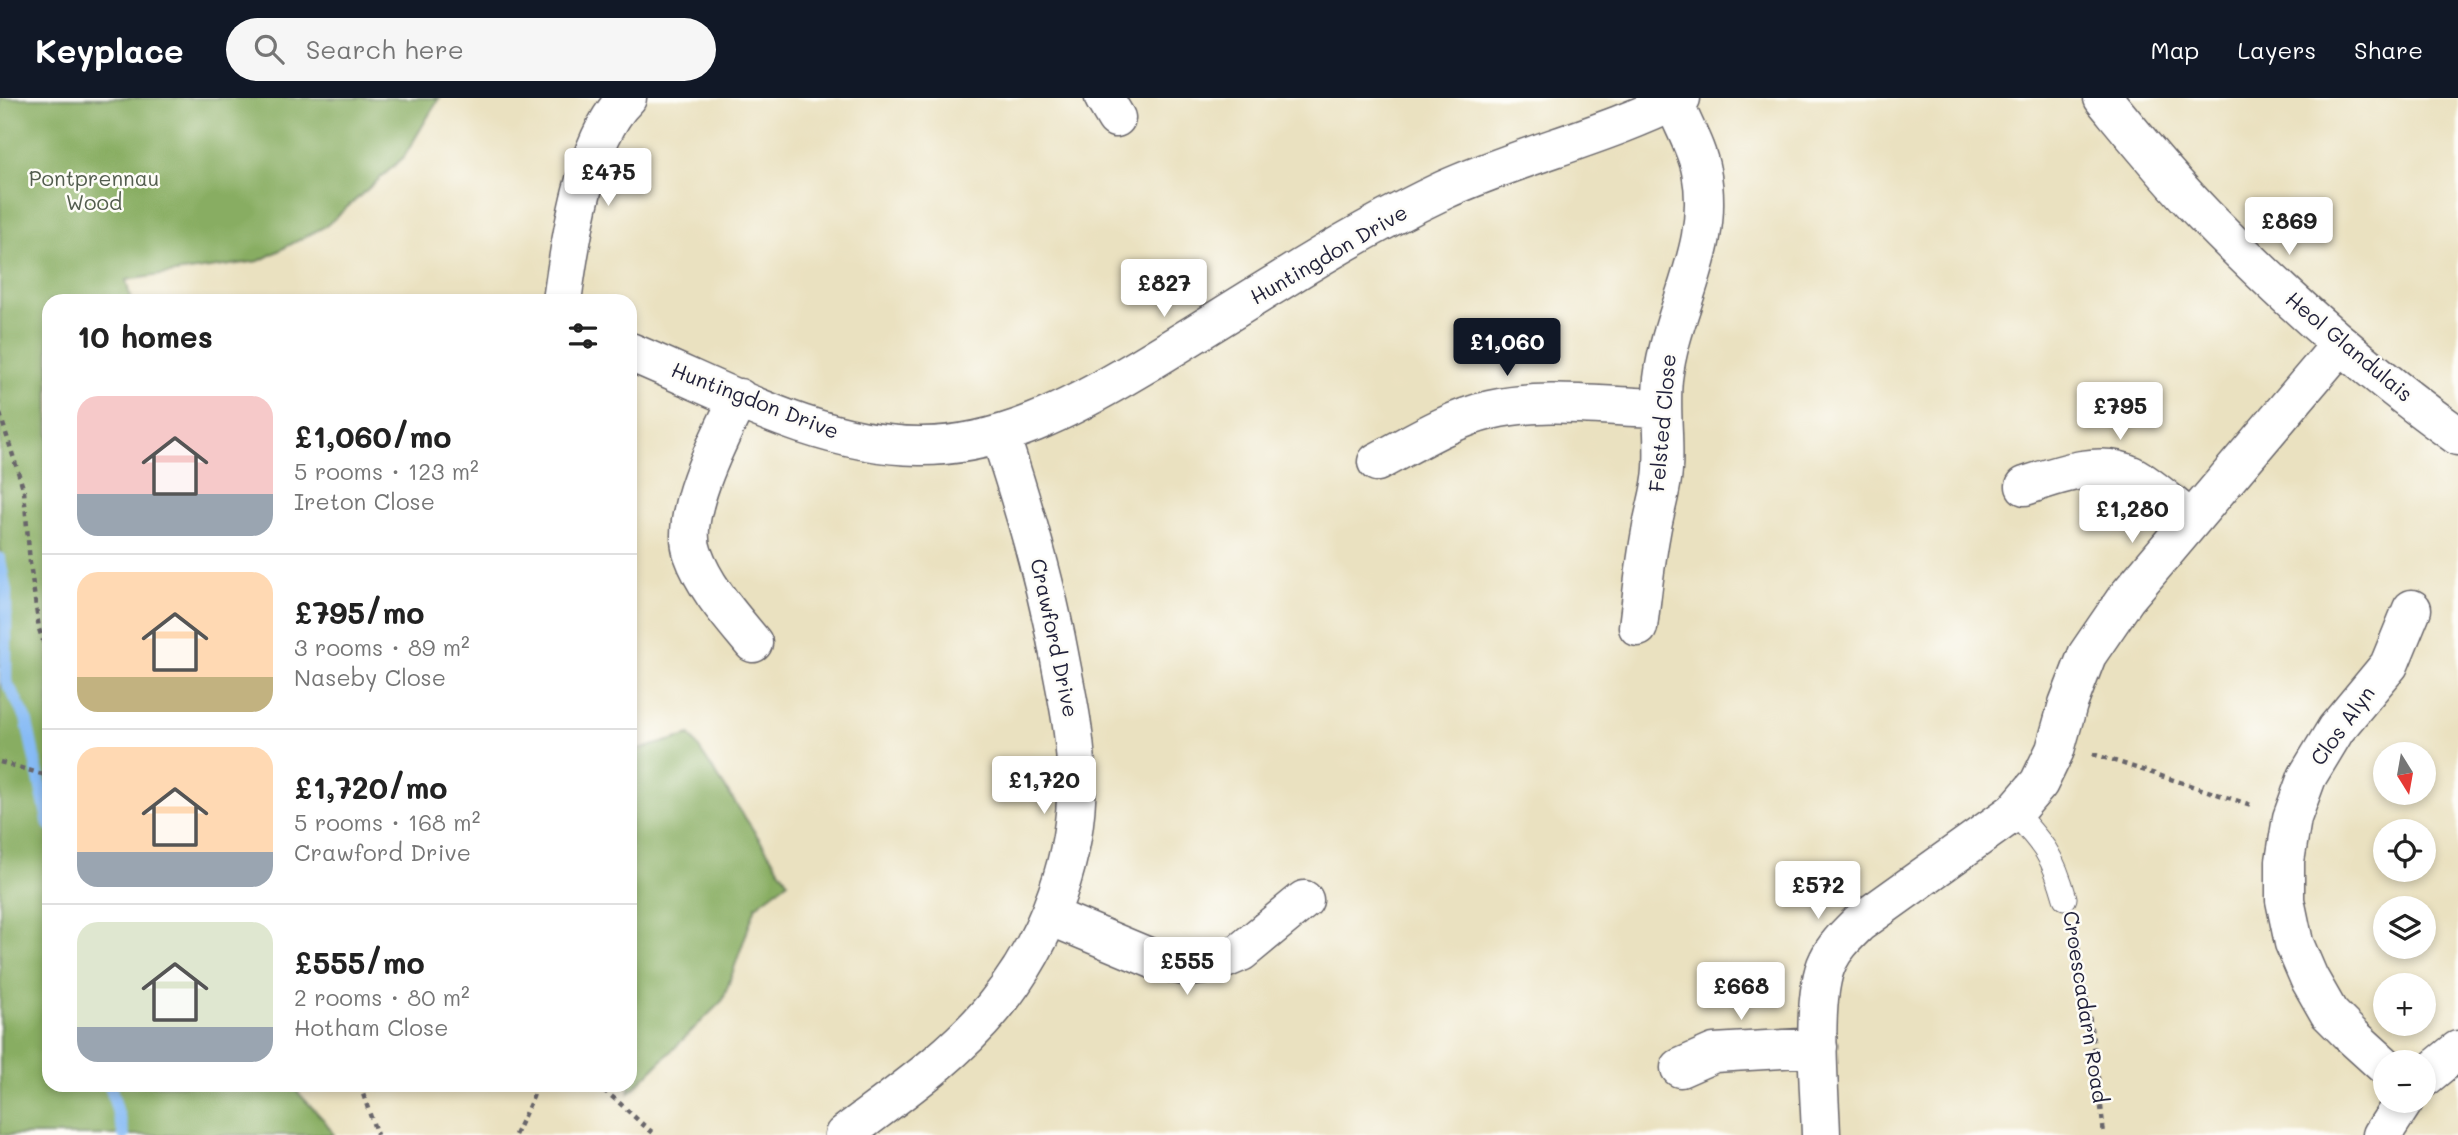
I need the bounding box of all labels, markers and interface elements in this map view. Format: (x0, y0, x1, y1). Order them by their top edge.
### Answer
search box (226, 18, 716, 81)
text: Keyplace (35, 28, 184, 71)
icon: search (250, 30, 288, 68)
text: Search here (306, 32, 464, 66)
text: Map (2151, 34, 2199, 65)
text: Layers (2237, 34, 2316, 65)
text: Share (2354, 34, 2423, 65)
pin: £475 (567, 148, 649, 208)
text: £475 (580, 156, 636, 186)
park label: Pontprennau Wood (29, 164, 159, 215)
street label: Huntingdon Drive (1245, 198, 1412, 310)
pin: £869 (2248, 198, 2330, 257)
text: £869 (2261, 205, 2317, 235)
pin: £827 (1123, 260, 1205, 319)
text: £827 (1137, 267, 1191, 297)
street label: Heol Glandulais (2281, 285, 2419, 407)
text: 10 homes (77, 316, 213, 356)
icon: filters (564, 317, 602, 355)
pin: £1,060 (1450, 318, 1564, 378)
text: £1,060 (1469, 326, 1545, 356)
street label: Felsted Close (1642, 353, 1681, 493)
street label: Huntingdon Drive (668, 355, 843, 444)
pin: £795 (2079, 382, 2161, 442)
text: £795 (2093, 390, 2147, 420)
text: £1,060/mo (294, 416, 451, 456)
icon: home (133, 424, 217, 508)
text: 5 rooms · 123 m² (294, 456, 479, 486)
text: Ireton Close (294, 486, 435, 516)
pin: £1,280 (2075, 486, 2189, 545)
text: £1,280 (2095, 493, 2169, 523)
street label: Crawford Drive (1025, 556, 1085, 720)
text: £795/mo (294, 592, 424, 632)
icon: home (133, 600, 217, 684)
text: 3 rooms · 89 m² (294, 632, 470, 662)
text: Naseby Close (294, 662, 446, 692)
street label: Clos Alyn (2304, 680, 2380, 770)
north arrow (2373, 742, 2436, 805)
map controls (2373, 742, 2436, 1113)
pin: £1,720 (987, 756, 1101, 816)
text: £1,720 (1008, 764, 1080, 794)
text: £1,720/mo (294, 767, 447, 807)
icon: home (133, 775, 217, 859)
text: 5 rooms · 168 m² (294, 807, 480, 837)
button: locate (2373, 819, 2436, 882)
text: Crawford Drive (294, 837, 471, 867)
pin: £572 (1777, 862, 1859, 921)
text: £572 (1791, 869, 1845, 899)
button: layers (2373, 896, 2436, 959)
street label: Croescadarn Road (2058, 909, 2115, 1105)
pin: £555 (1146, 937, 1228, 997)
text: £555/mo (294, 942, 425, 982)
text: £555 (1160, 945, 1214, 975)
icon: home (133, 950, 217, 1034)
pin: £668 (1700, 962, 1782, 1022)
text: £668 (1713, 970, 1769, 1000)
button: + (2373, 973, 2436, 1036)
text: 2 rooms · 80 m² (294, 982, 470, 1012)
text: Hotham Close (294, 1012, 448, 1042)
button: − (2373, 1050, 2436, 1113)

